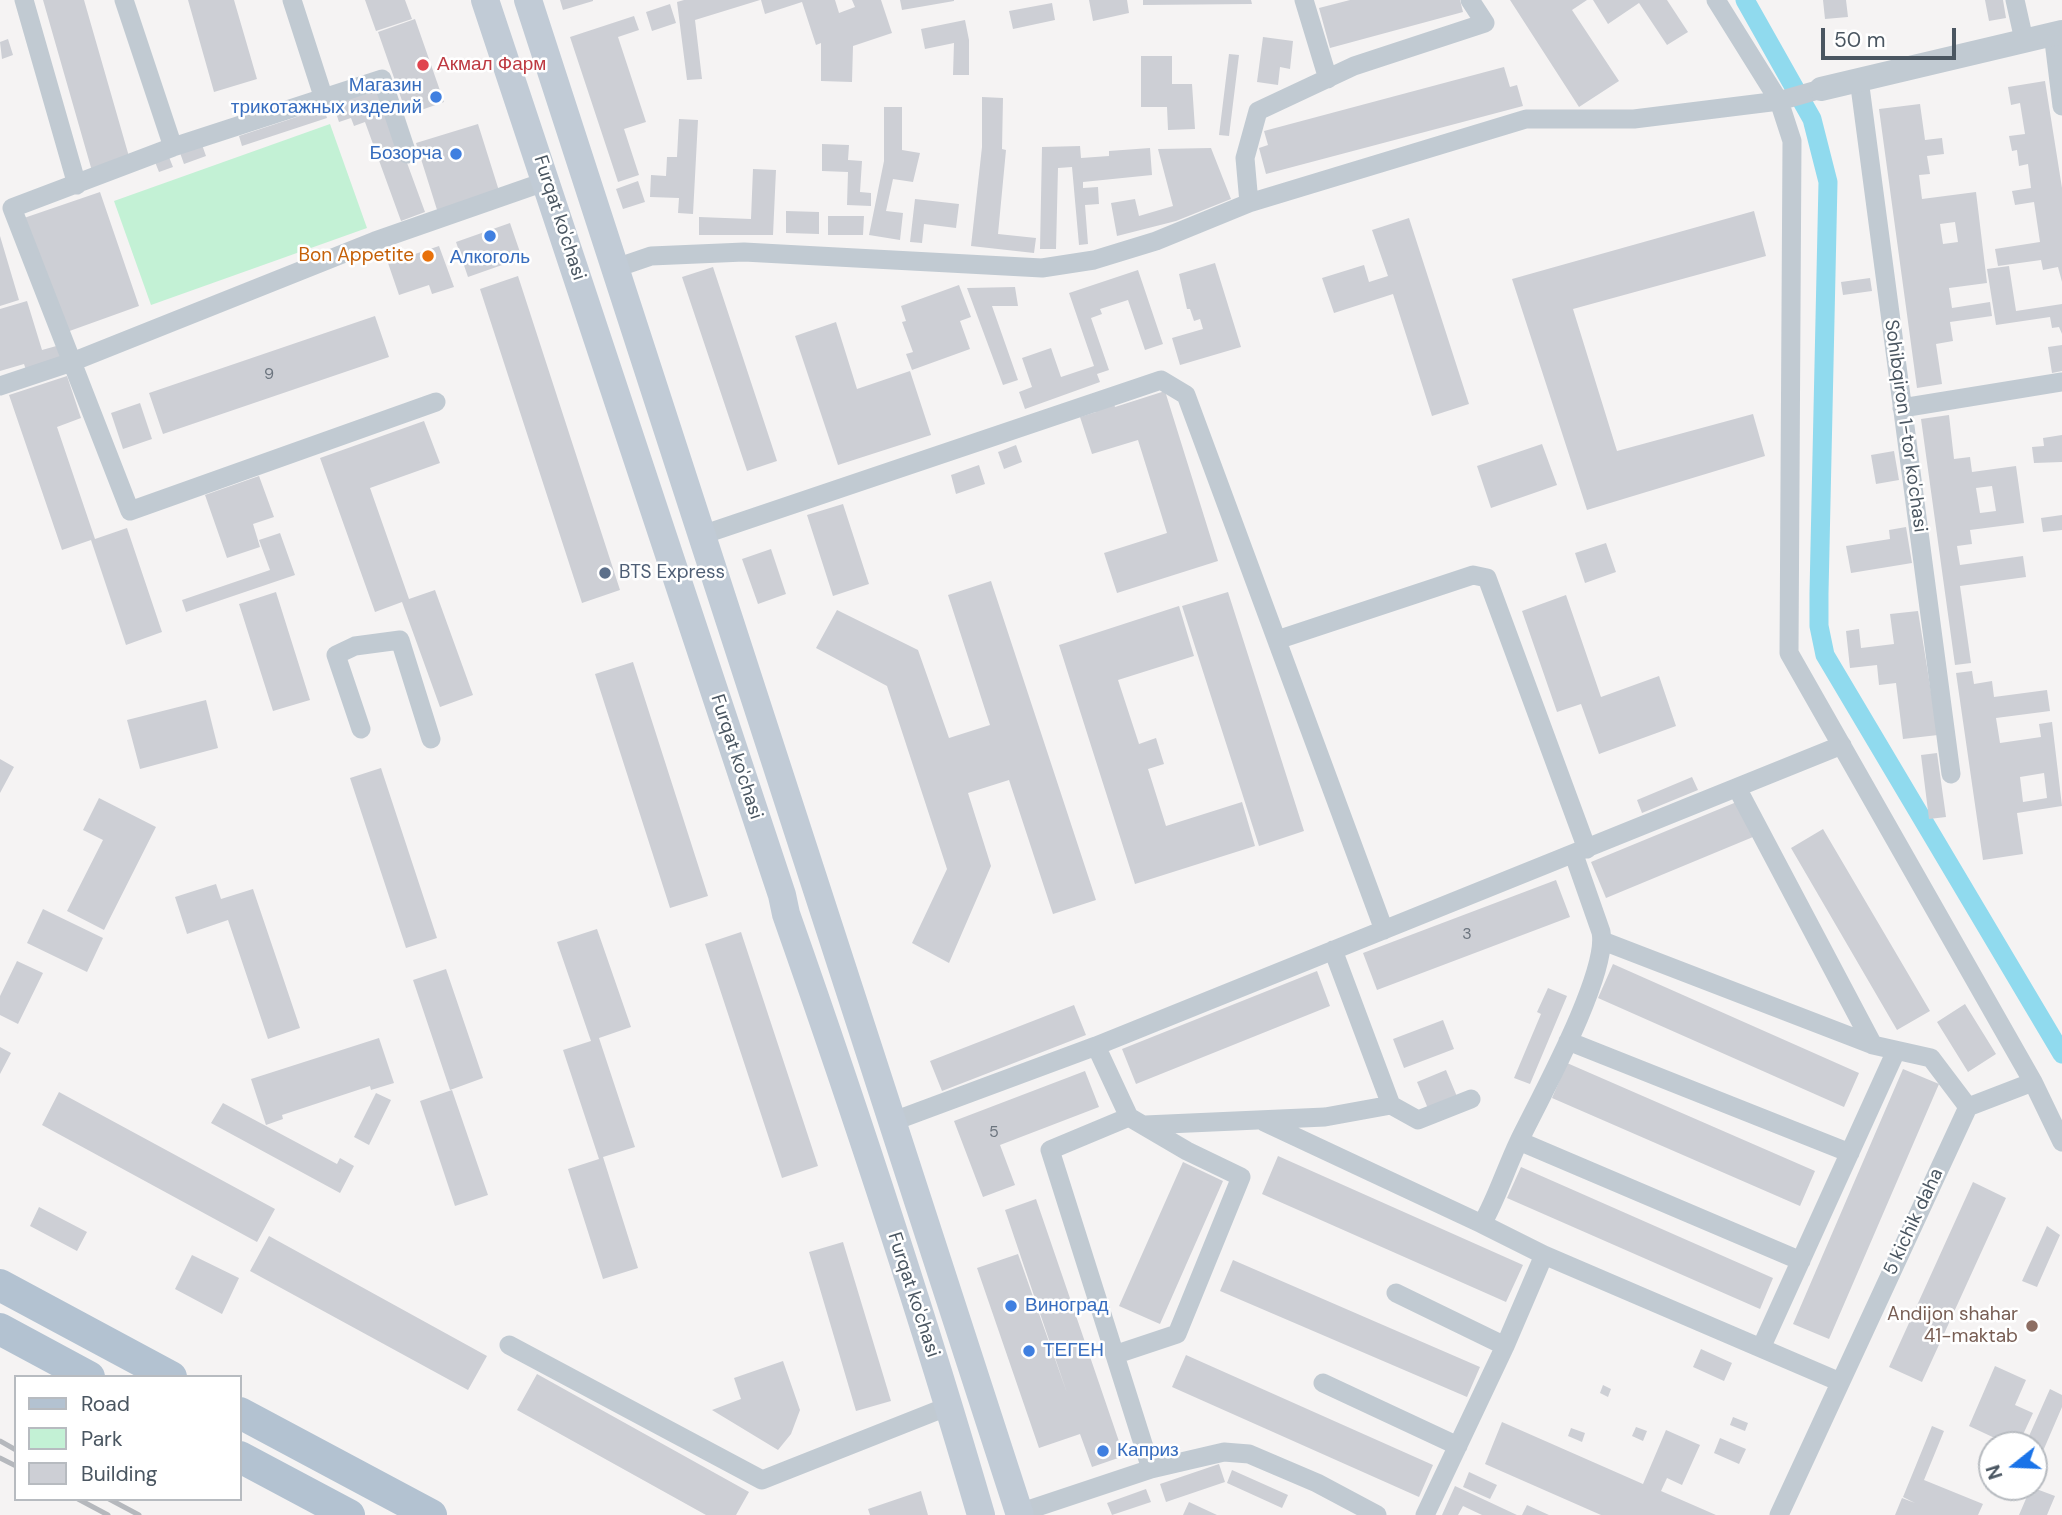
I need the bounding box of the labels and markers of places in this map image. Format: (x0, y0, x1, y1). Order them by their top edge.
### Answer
place label: Акмал Фарм (437, 54, 546, 76)
marker: Акмал Фарм (415, 57, 431, 73)
place label: Магазин трикотажных изделий (231, 75, 422, 119)
marker: Магазин трикотажных изделий (428, 89, 444, 105)
place label: Бозорча (369, 143, 442, 165)
marker: Бозорча (448, 146, 464, 162)
marker: Алкоголь (482, 228, 498, 244)
place label: Bon Appetite (298, 245, 414, 267)
place label: Алкоголь (450, 247, 530, 269)
marker: Bon Appetite (420, 248, 436, 264)
place label: BTS Express (619, 562, 725, 584)
marker: BTS Express (597, 565, 613, 581)
place label: Виноград (1025, 1295, 1108, 1317)
marker: Виноград (1003, 1298, 1019, 1314)
place label: Andijon shahar 41-maktab (1887, 1304, 2018, 1348)
marker: Andijon shahar 41-maktab (2024, 1318, 2040, 1334)
place label: ТЕГЕН (1043, 1340, 1104, 1362)
marker: ТЕГЕН (1021, 1343, 1037, 1359)
place label: Каприз (1117, 1440, 1179, 1462)
marker: Каприз (1095, 1443, 1111, 1459)

